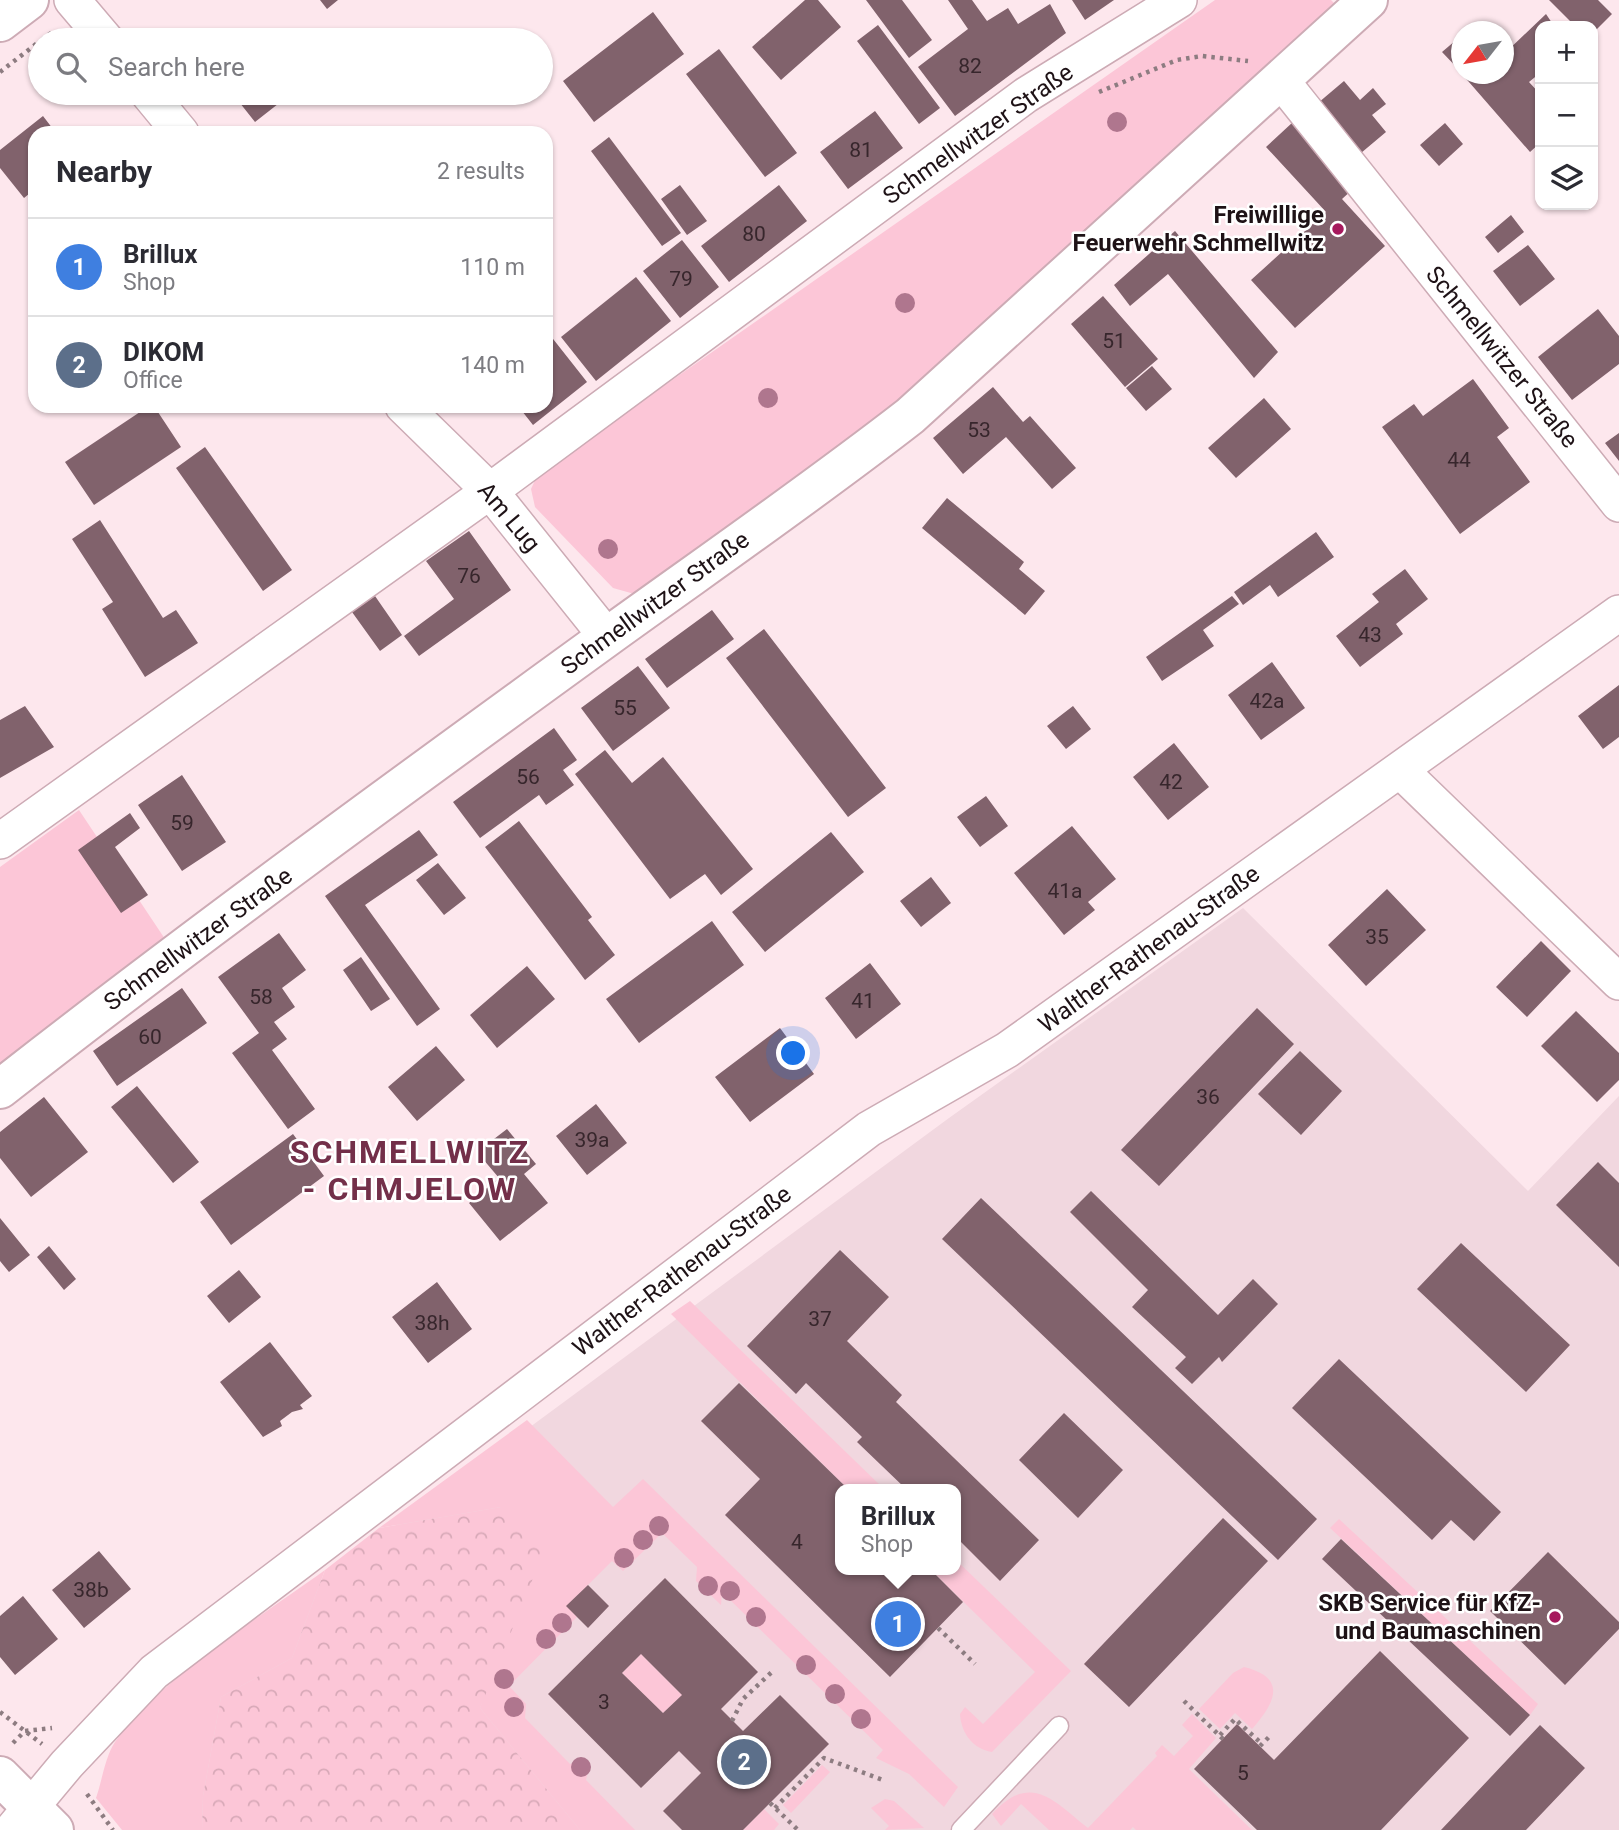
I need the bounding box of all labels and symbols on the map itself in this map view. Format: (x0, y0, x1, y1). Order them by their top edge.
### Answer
north arrow (1451, 21, 1514, 84)
house number: 82 (958, 54, 982, 78)
street label: Schmellwitzer Straße (878, 58, 1078, 210)
house number: 81 (849, 138, 873, 162)
place label: Freiwillige Feuerwehr Schmellwitz (1072, 201, 1324, 257)
marker: Freiwillige Feuerwehr Schmellwitz (1330, 221, 1346, 237)
house number: 80 (742, 222, 766, 246)
street label: Schmellwitzer Straße (1420, 261, 1584, 453)
house number: 79 (669, 267, 693, 291)
house number: 51 (1102, 329, 1126, 353)
house number: 53 (967, 418, 991, 442)
house number: 44 (1447, 448, 1471, 472)
street label: Am Lug (472, 477, 546, 557)
street label: Schmellwitzer Straße (556, 525, 754, 681)
house number: 76 (457, 564, 481, 588)
house number: 43 (1358, 623, 1382, 647)
house number: 42a (1249, 689, 1285, 713)
house number: 55 (613, 696, 637, 720)
house number: 56 (516, 765, 540, 789)
house number: 42 (1159, 770, 1183, 794)
house number: 59 (170, 811, 194, 835)
street label: Walther-Rathenau-Straße (1033, 859, 1265, 1039)
street label: Schmellwitzer Straße (99, 861, 297, 1017)
house number: 41a (1047, 879, 1083, 903)
house number: 35 (1365, 925, 1389, 949)
house number: 58 (249, 985, 273, 1009)
house number: 41 (851, 989, 875, 1013)
house number: 60 (138, 1025, 162, 1049)
your location (776, 1036, 810, 1070)
house number: 36 (1196, 1085, 1220, 1109)
house number: 39a (574, 1128, 610, 1152)
district label: SCHMELLWITZ - CHMJELOW (290, 1133, 530, 1208)
street label: Walther-Rathenau-Straße (567, 1180, 797, 1362)
house number: 37 (808, 1307, 832, 1331)
house number: 38h (414, 1311, 450, 1335)
house number: 4 (791, 1530, 803, 1554)
house number: 38b (73, 1578, 109, 1602)
place label: SKB Service für KfZ- und Baumaschinen (1318, 1589, 1541, 1645)
pin: 1 (875, 1598, 921, 1650)
marker: SKB Service für KfZ- und Baumaschinen (1547, 1609, 1563, 1625)
house number: 3 (598, 1690, 610, 1714)
pin: 2 (721, 1736, 767, 1788)
house number: 5 (1237, 1761, 1249, 1785)

